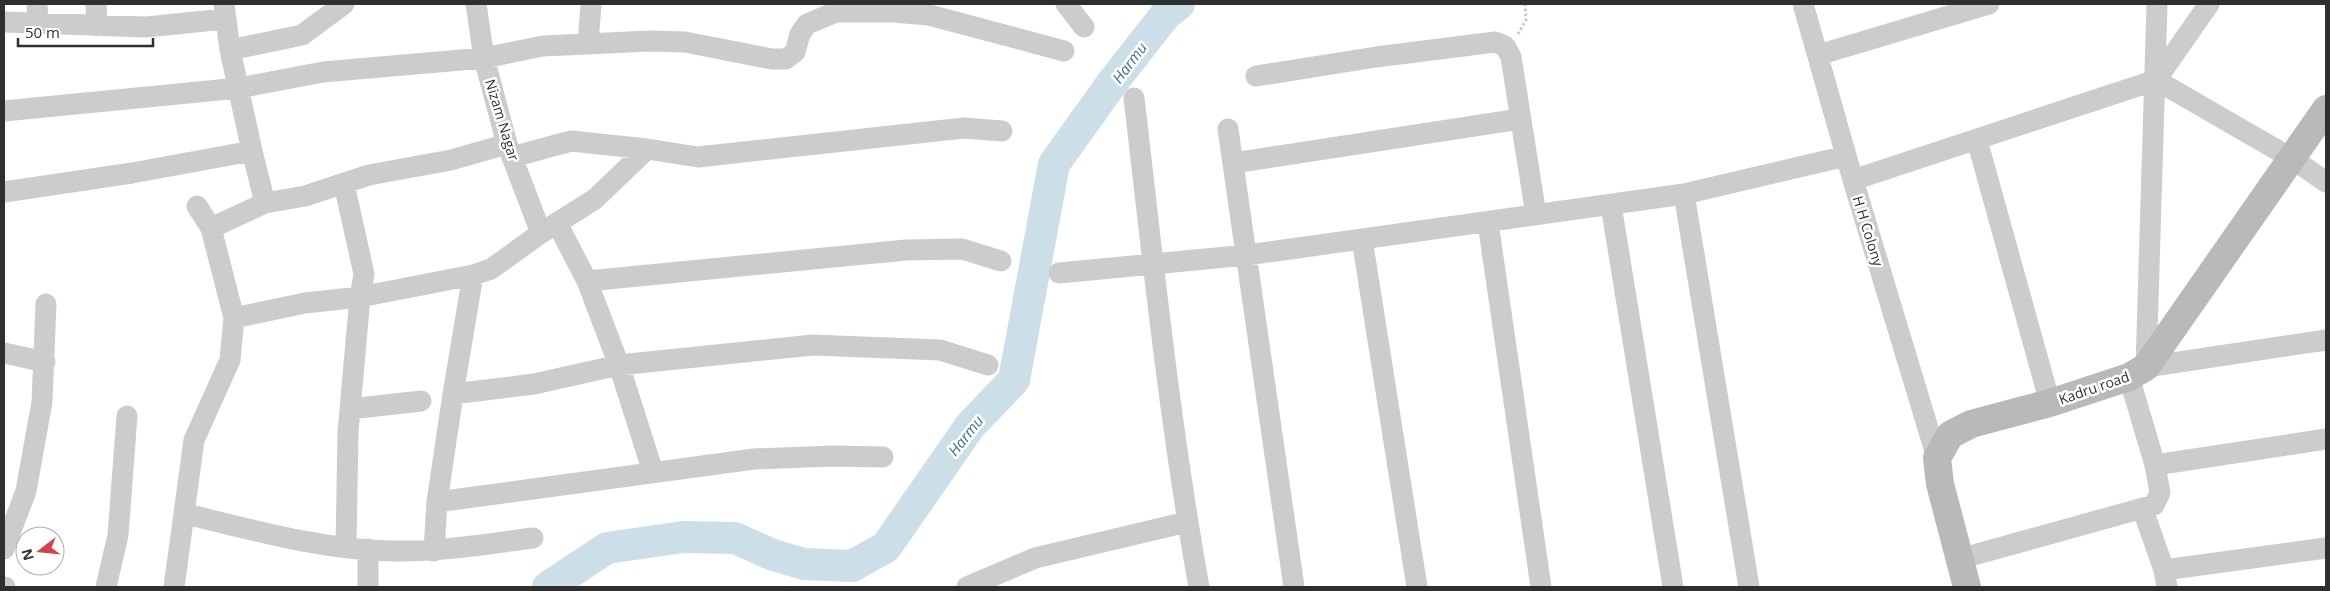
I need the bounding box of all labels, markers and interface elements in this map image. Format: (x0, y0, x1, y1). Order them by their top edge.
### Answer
scale bar (18, 15, 152, 47)
text: 50 m (25, 22, 60, 42)
water label: Harmu (1107, 38, 1151, 87)
street label: Nizam Nagar (481, 77, 524, 163)
street label: H H Colony (1849, 193, 1888, 269)
street label: Kadru road (2056, 367, 2132, 408)
water label: Harmu (943, 411, 988, 460)
north arrow (15, 526, 65, 576)
text: N (16, 547, 38, 563)

